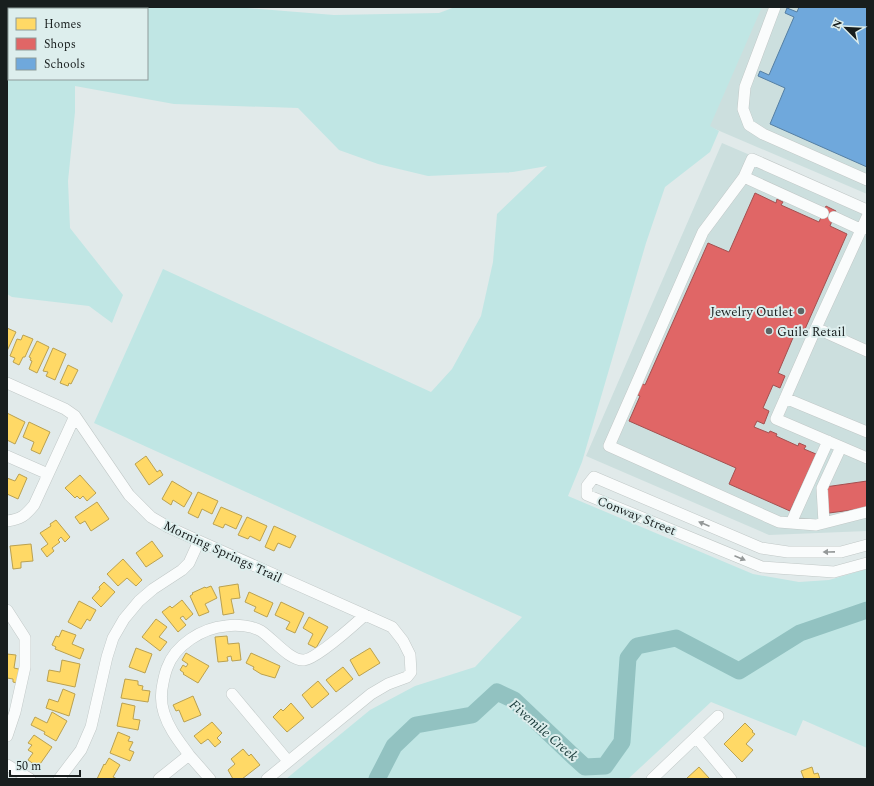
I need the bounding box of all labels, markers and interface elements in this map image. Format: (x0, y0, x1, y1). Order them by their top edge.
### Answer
legend (8, 8, 148, 80)
north arrow (826, 8, 866, 48)
text: Homes (44, 15, 82, 34)
text: N (828, 17, 847, 32)
text: Shops (44, 35, 76, 54)
text: Schools (44, 55, 85, 74)
place label: Jewelry Outlet (710, 302, 793, 322)
marker: Jewelry Outlet (796, 306, 806, 316)
place label: Guile Retail (777, 322, 846, 342)
marker: Guile Retail (764, 326, 774, 336)
street label: Conway Street (594, 491, 679, 541)
street label: Morning Springs Trail (160, 516, 285, 588)
one-way arrow (697, 521, 709, 527)
one-way arrow (822, 549, 835, 555)
one-way arrow (734, 555, 745, 561)
water label: Fivemile Creek (505, 694, 583, 767)
scale bar (10, 752, 80, 778)
text: 50 m (16, 757, 41, 776)

